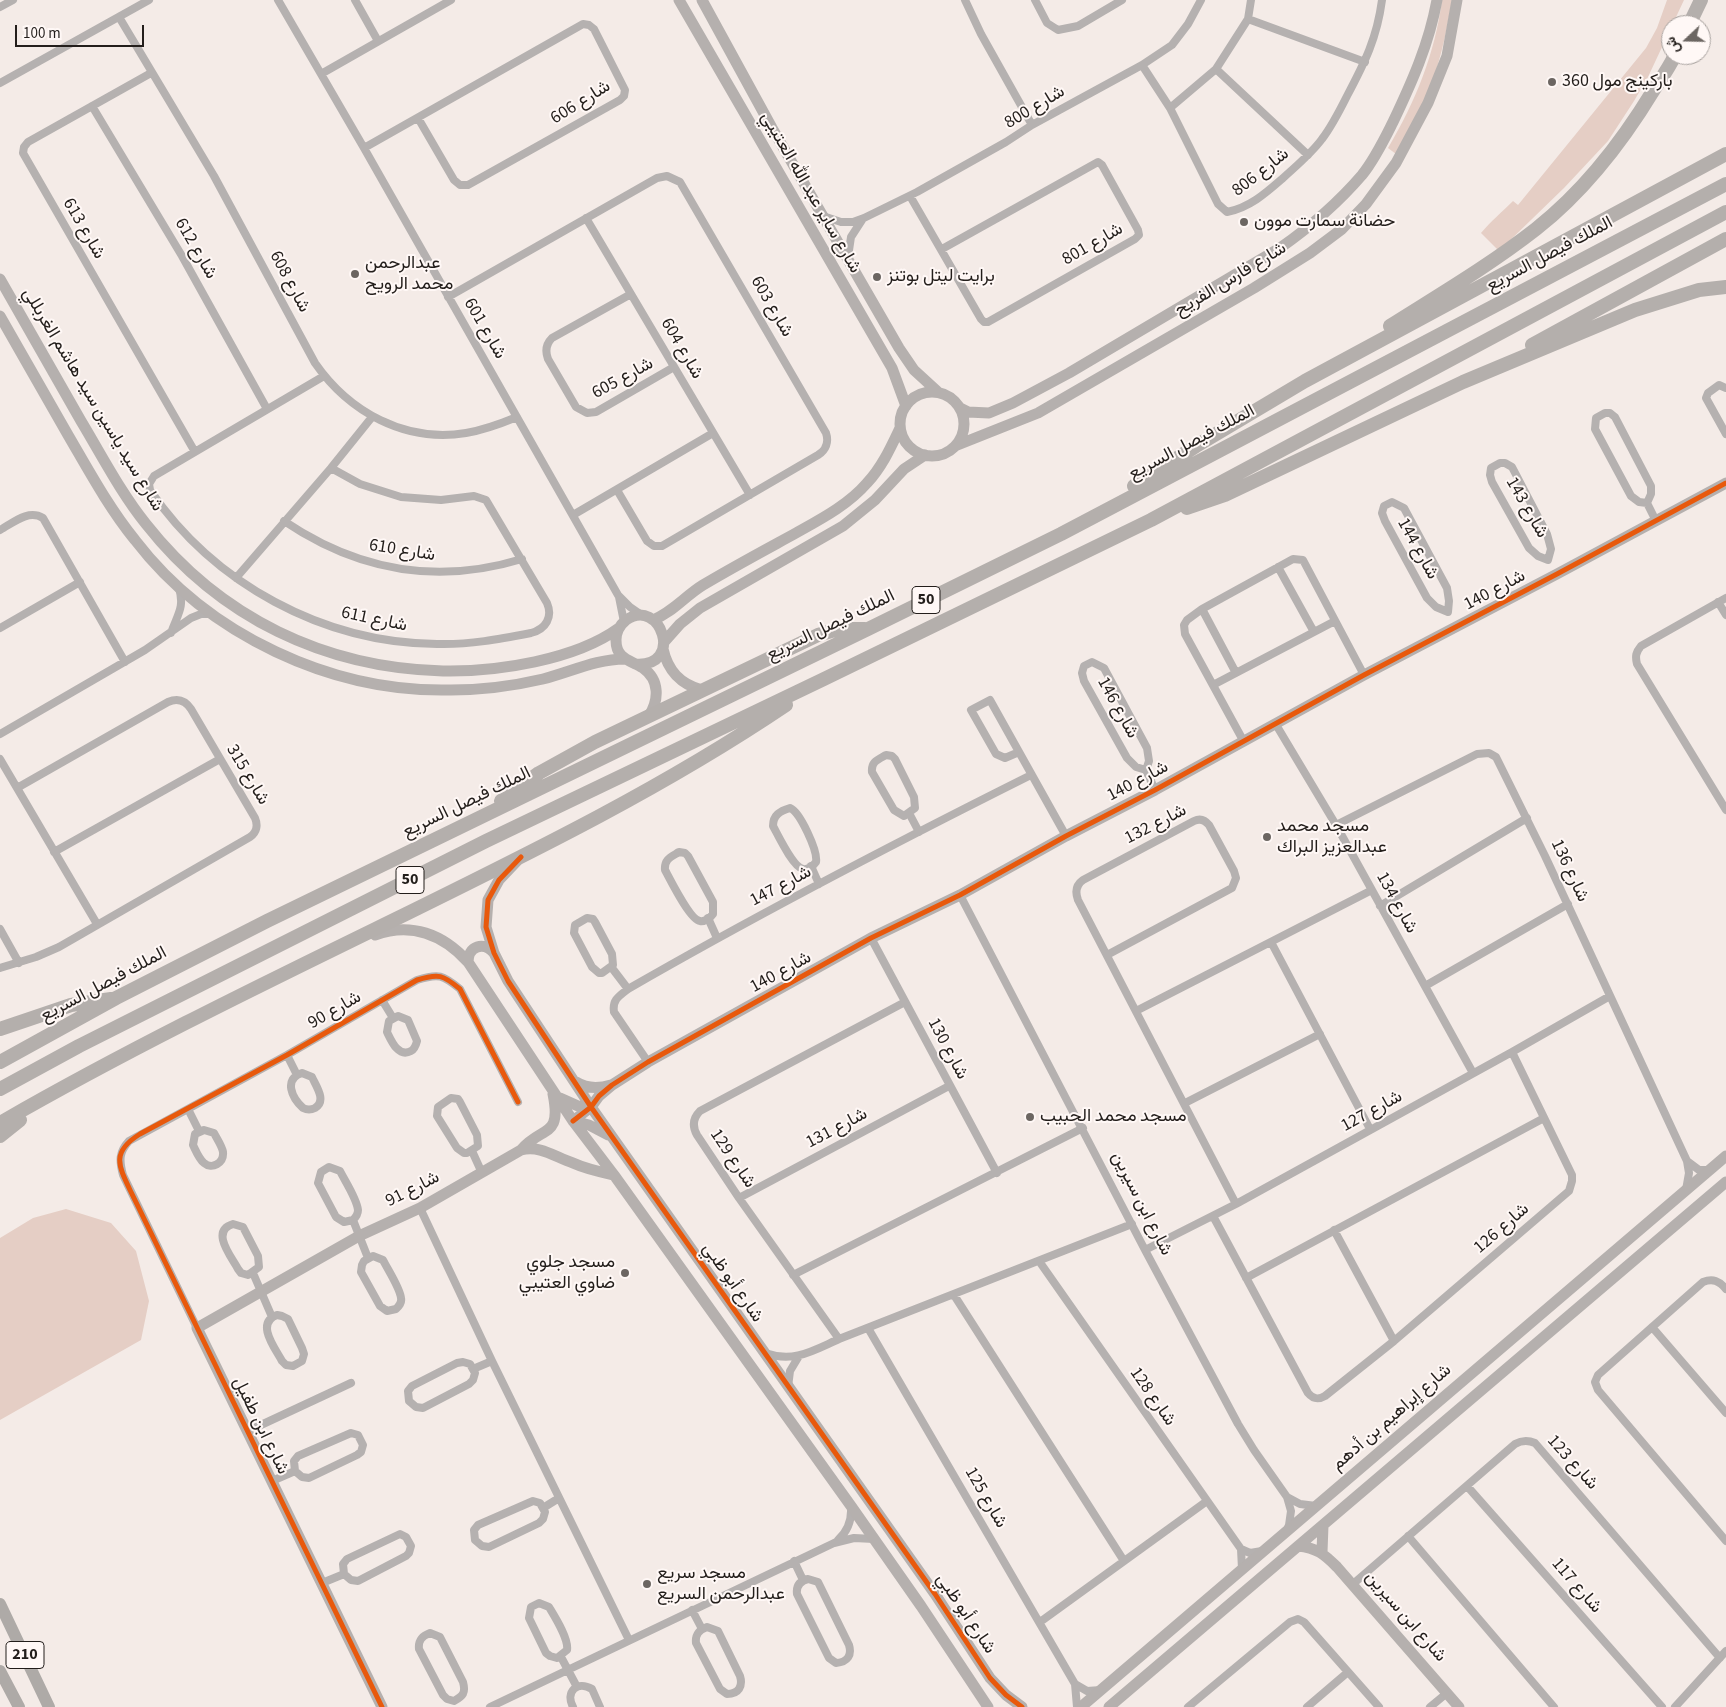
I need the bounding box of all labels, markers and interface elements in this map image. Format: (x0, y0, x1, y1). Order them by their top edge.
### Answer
scale bar (18, 15, 146, 47)
north arrow (1661, 15, 1711, 65)
text: 100 m (23, 23, 61, 44)
text: ش (1661, 34, 1685, 56)
place label: باركينج مول 360 (1562, 71, 1673, 93)
street label: شارع 606 (547, 76, 615, 130)
marker: باركينج مول 360 (1546, 76, 1558, 88)
street label: شارع 800 (1001, 82, 1069, 134)
street label: شارع ساير عبد الله العتيبي (755, 108, 865, 278)
street label: شارع 806 (1228, 144, 1294, 202)
street label: شارع 613 (57, 195, 109, 263)
place label: حضانة سمارت موون (1254, 211, 1395, 233)
street label: الملك فيصل السريع (1483, 213, 1617, 297)
street label: شارع 612 (169, 215, 221, 283)
marker: حضانة سمارت موون (1238, 216, 1250, 228)
street label: شارع 801 (1059, 219, 1127, 271)
street label: شارع فارس الفريح (1171, 238, 1291, 322)
street label: شارع 608 (264, 248, 314, 316)
place label: عبدالرحمن محمد الرويح (365, 253, 453, 296)
place label: برايت ليتل بوتنز (887, 266, 995, 288)
marker: عبدالرحمن محمد الرويح (349, 268, 361, 280)
marker: برايت ليتل بوتنز (871, 271, 883, 283)
street label: شارع 603 (745, 273, 797, 341)
street label: شارع سيد ياسين سيد هاشم الغربللي (17, 284, 167, 516)
street label: شارع 601 (458, 295, 510, 363)
street label: شارع 604 (655, 315, 707, 383)
street label: شارع 605 (589, 353, 657, 405)
street label: الملك فيصل السريع (1125, 401, 1259, 485)
street label: شارع 143 (1500, 474, 1552, 542)
street label: شارع 144 (1391, 515, 1443, 583)
street label: شارع 610 (367, 535, 437, 567)
street label: شارع 140 (1461, 566, 1529, 616)
street label: الملك فيصل السريع (763, 586, 899, 666)
road number: 50 (912, 586, 940, 614)
street label: شارع 611 (339, 603, 409, 637)
street label: شارع 146 (1091, 674, 1143, 742)
street label: شارع 315 (221, 741, 273, 809)
street label: شارع 140 (1104, 757, 1172, 807)
street label: الملك فيصل السريع (399, 763, 535, 843)
street label: شارع 132 (1121, 800, 1191, 850)
place label: مسجد محمد عبدالعزيز البراك (1277, 816, 1387, 859)
marker: مسجد محمد عبدالعزيز البراك (1261, 831, 1273, 843)
street label: شارع 136 (1545, 836, 1593, 906)
street label: شارع 147 (747, 862, 815, 912)
road number: 50 (396, 866, 424, 894)
street label: شارع 134 (1370, 869, 1422, 937)
street label: الملك فيصل السريع (37, 943, 171, 1027)
street label: شارع 140 (747, 947, 815, 999)
street label: شارع 90 (305, 987, 365, 1035)
street label: شارع 130 (922, 1015, 972, 1083)
street label: شارع 127 (1338, 1086, 1406, 1138)
street label: شارع 131 (803, 1104, 871, 1154)
place label: مسجد محمد الحبيب (1040, 1106, 1187, 1128)
marker: مسجد محمد الحبيب (1024, 1111, 1036, 1123)
street label: شارع 129 (704, 1125, 760, 1193)
street label: شارع ابن سيرين (1106, 1149, 1176, 1259)
street label: شارع 91 (382, 1167, 444, 1213)
street label: شارع 126 (1470, 1199, 1534, 1259)
street label: شارع أبو ظبي (697, 1239, 767, 1327)
place label: مسجد جلوي ضاوي العتيبي (519, 1252, 615, 1294)
marker: مسجد جلوي ضاوي العتيبي (619, 1267, 631, 1279)
street label: شارع إبراهيم بن أدهم (1328, 1360, 1456, 1476)
street label: شارع 128 (1124, 1364, 1180, 1430)
street label: شارع ابن طفيل (227, 1374, 293, 1478)
street label: شارع 123 (1542, 1431, 1602, 1495)
street label: شارع 125 (959, 1464, 1011, 1532)
street label: شارع 117 (1546, 1554, 1606, 1618)
place label: مسجد سريع عبدالرحمن السريع (657, 1563, 785, 1606)
street label: شارع ابن سيرين (1360, 1567, 1450, 1667)
street label: شارع أبو ظبي (930, 1570, 1000, 1658)
marker: مسجد سريع عبدالرحمن السريع (641, 1578, 653, 1590)
road number: 210 (6, 1642, 44, 1668)

